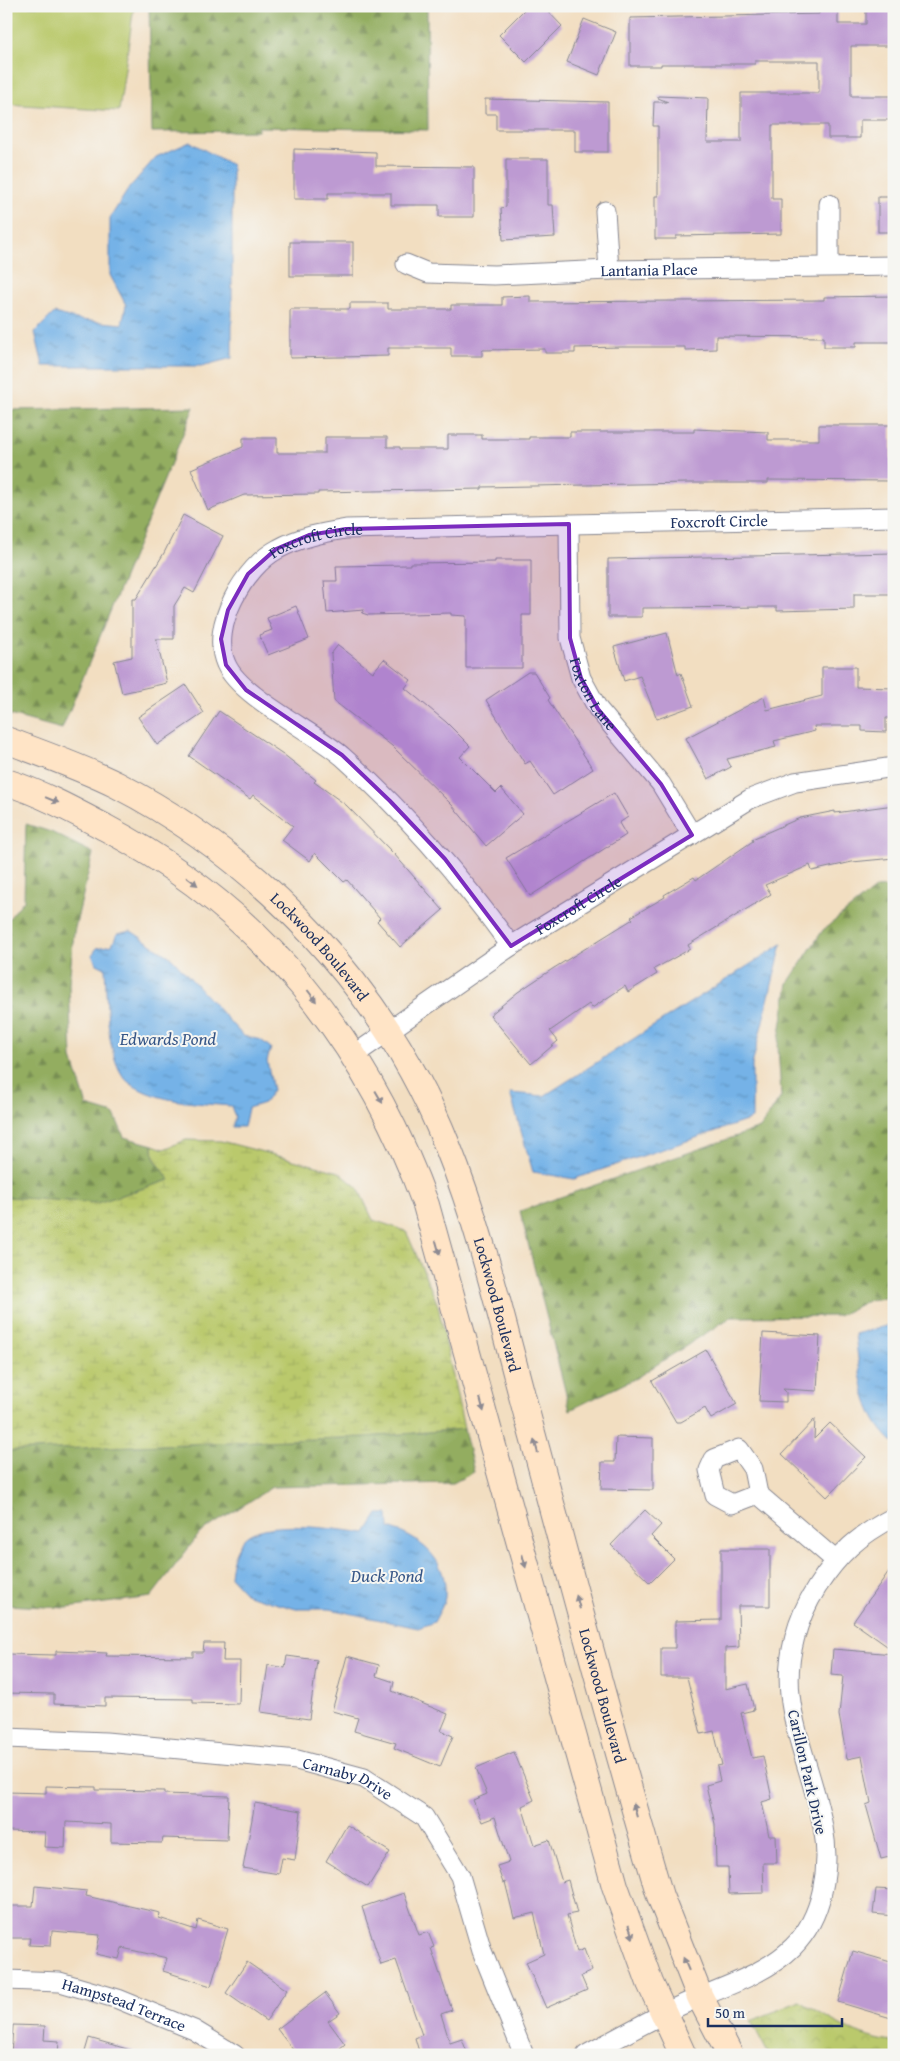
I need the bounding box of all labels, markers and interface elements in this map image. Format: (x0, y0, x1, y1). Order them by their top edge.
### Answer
street label: Lantania Place (600, 257, 698, 282)
street label: Foxcroft Circle (670, 508, 768, 534)
street label: Foxcroft Circle (263, 517, 363, 564)
street label: Foxton Lane (564, 654, 623, 736)
one-way arrow (45, 797, 59, 805)
street label: Foxcroft Circle (530, 869, 626, 940)
one-way arrow (185, 876, 199, 886)
street label: Lockwood Boulevard (265, 886, 375, 1006)
one-way arrow (307, 990, 317, 1003)
water label: Edwards Pond (119, 1025, 217, 1052)
one-way arrow (374, 1091, 383, 1104)
street label: Lockwood Boulevard (468, 1234, 527, 1375)
one-way arrow (435, 1241, 443, 1256)
one-way arrow (478, 1397, 486, 1412)
one-way arrow (531, 1438, 539, 1453)
one-way arrow (521, 1554, 529, 1569)
water label: Duck Pond (350, 1562, 424, 1589)
one-way arrow (574, 1595, 582, 1610)
street label: Lockwood Boulevard (573, 1626, 633, 1766)
street label: Carillon Park Drive (782, 1707, 834, 1837)
street label: Carnaby Drive (300, 1750, 398, 1806)
one-way arrow (631, 1802, 639, 1817)
one-way arrow (628, 1925, 635, 1940)
one-way arrow (682, 1957, 690, 1971)
street label: Hampstead Terrace (59, 1971, 190, 2038)
scale bar (708, 1996, 841, 2028)
text: 50 m (715, 2002, 746, 2023)

